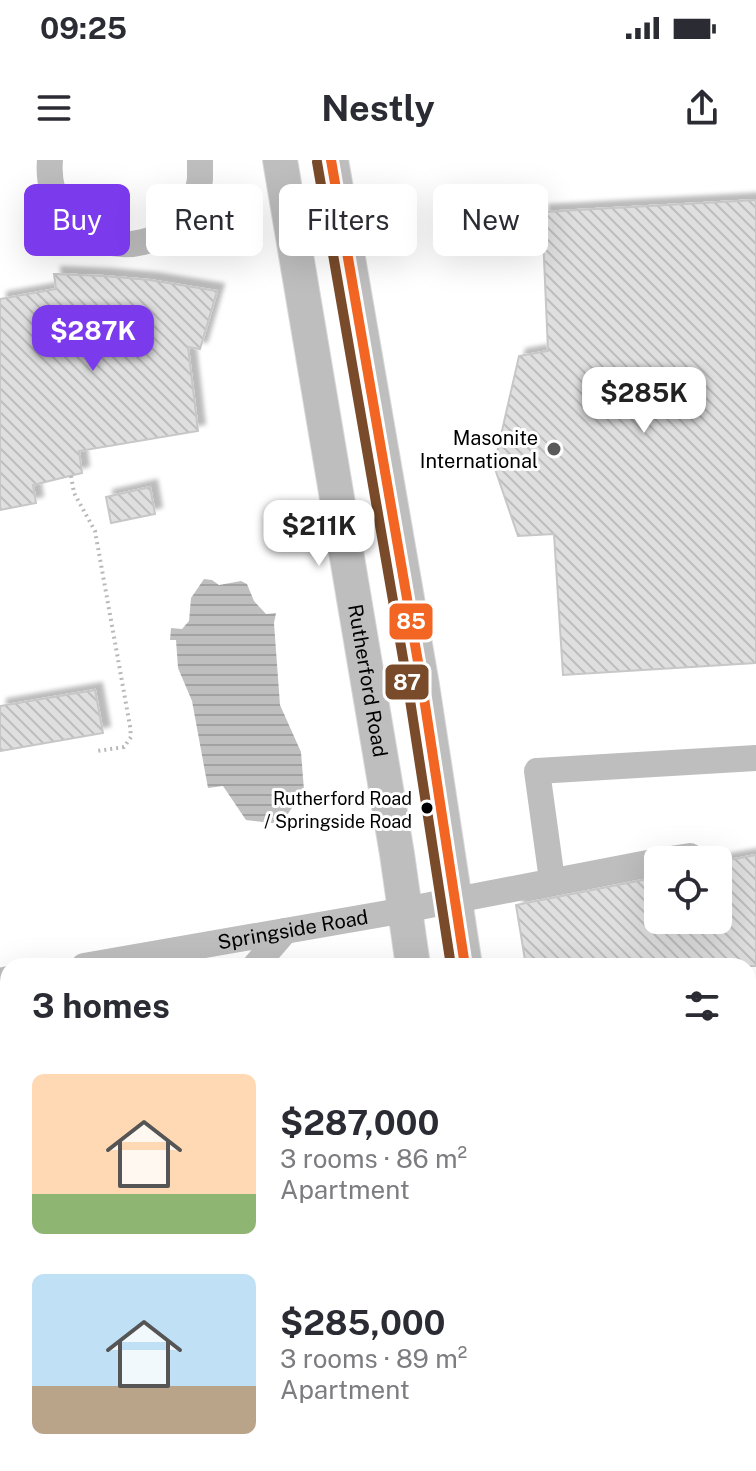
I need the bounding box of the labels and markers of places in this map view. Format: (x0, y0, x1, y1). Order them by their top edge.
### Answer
pin: $287K (37, 305, 149, 373)
pin: $285K (588, 367, 700, 435)
place label: Masonite International (420, 426, 538, 473)
marker: Masonite International (545, 440, 563, 458)
pin: $211K (263, 500, 375, 568)
place label: Rutherford Road / Springside Road (264, 788, 412, 832)
marker: Rutherford Road / Springside Road (419, 800, 435, 816)

